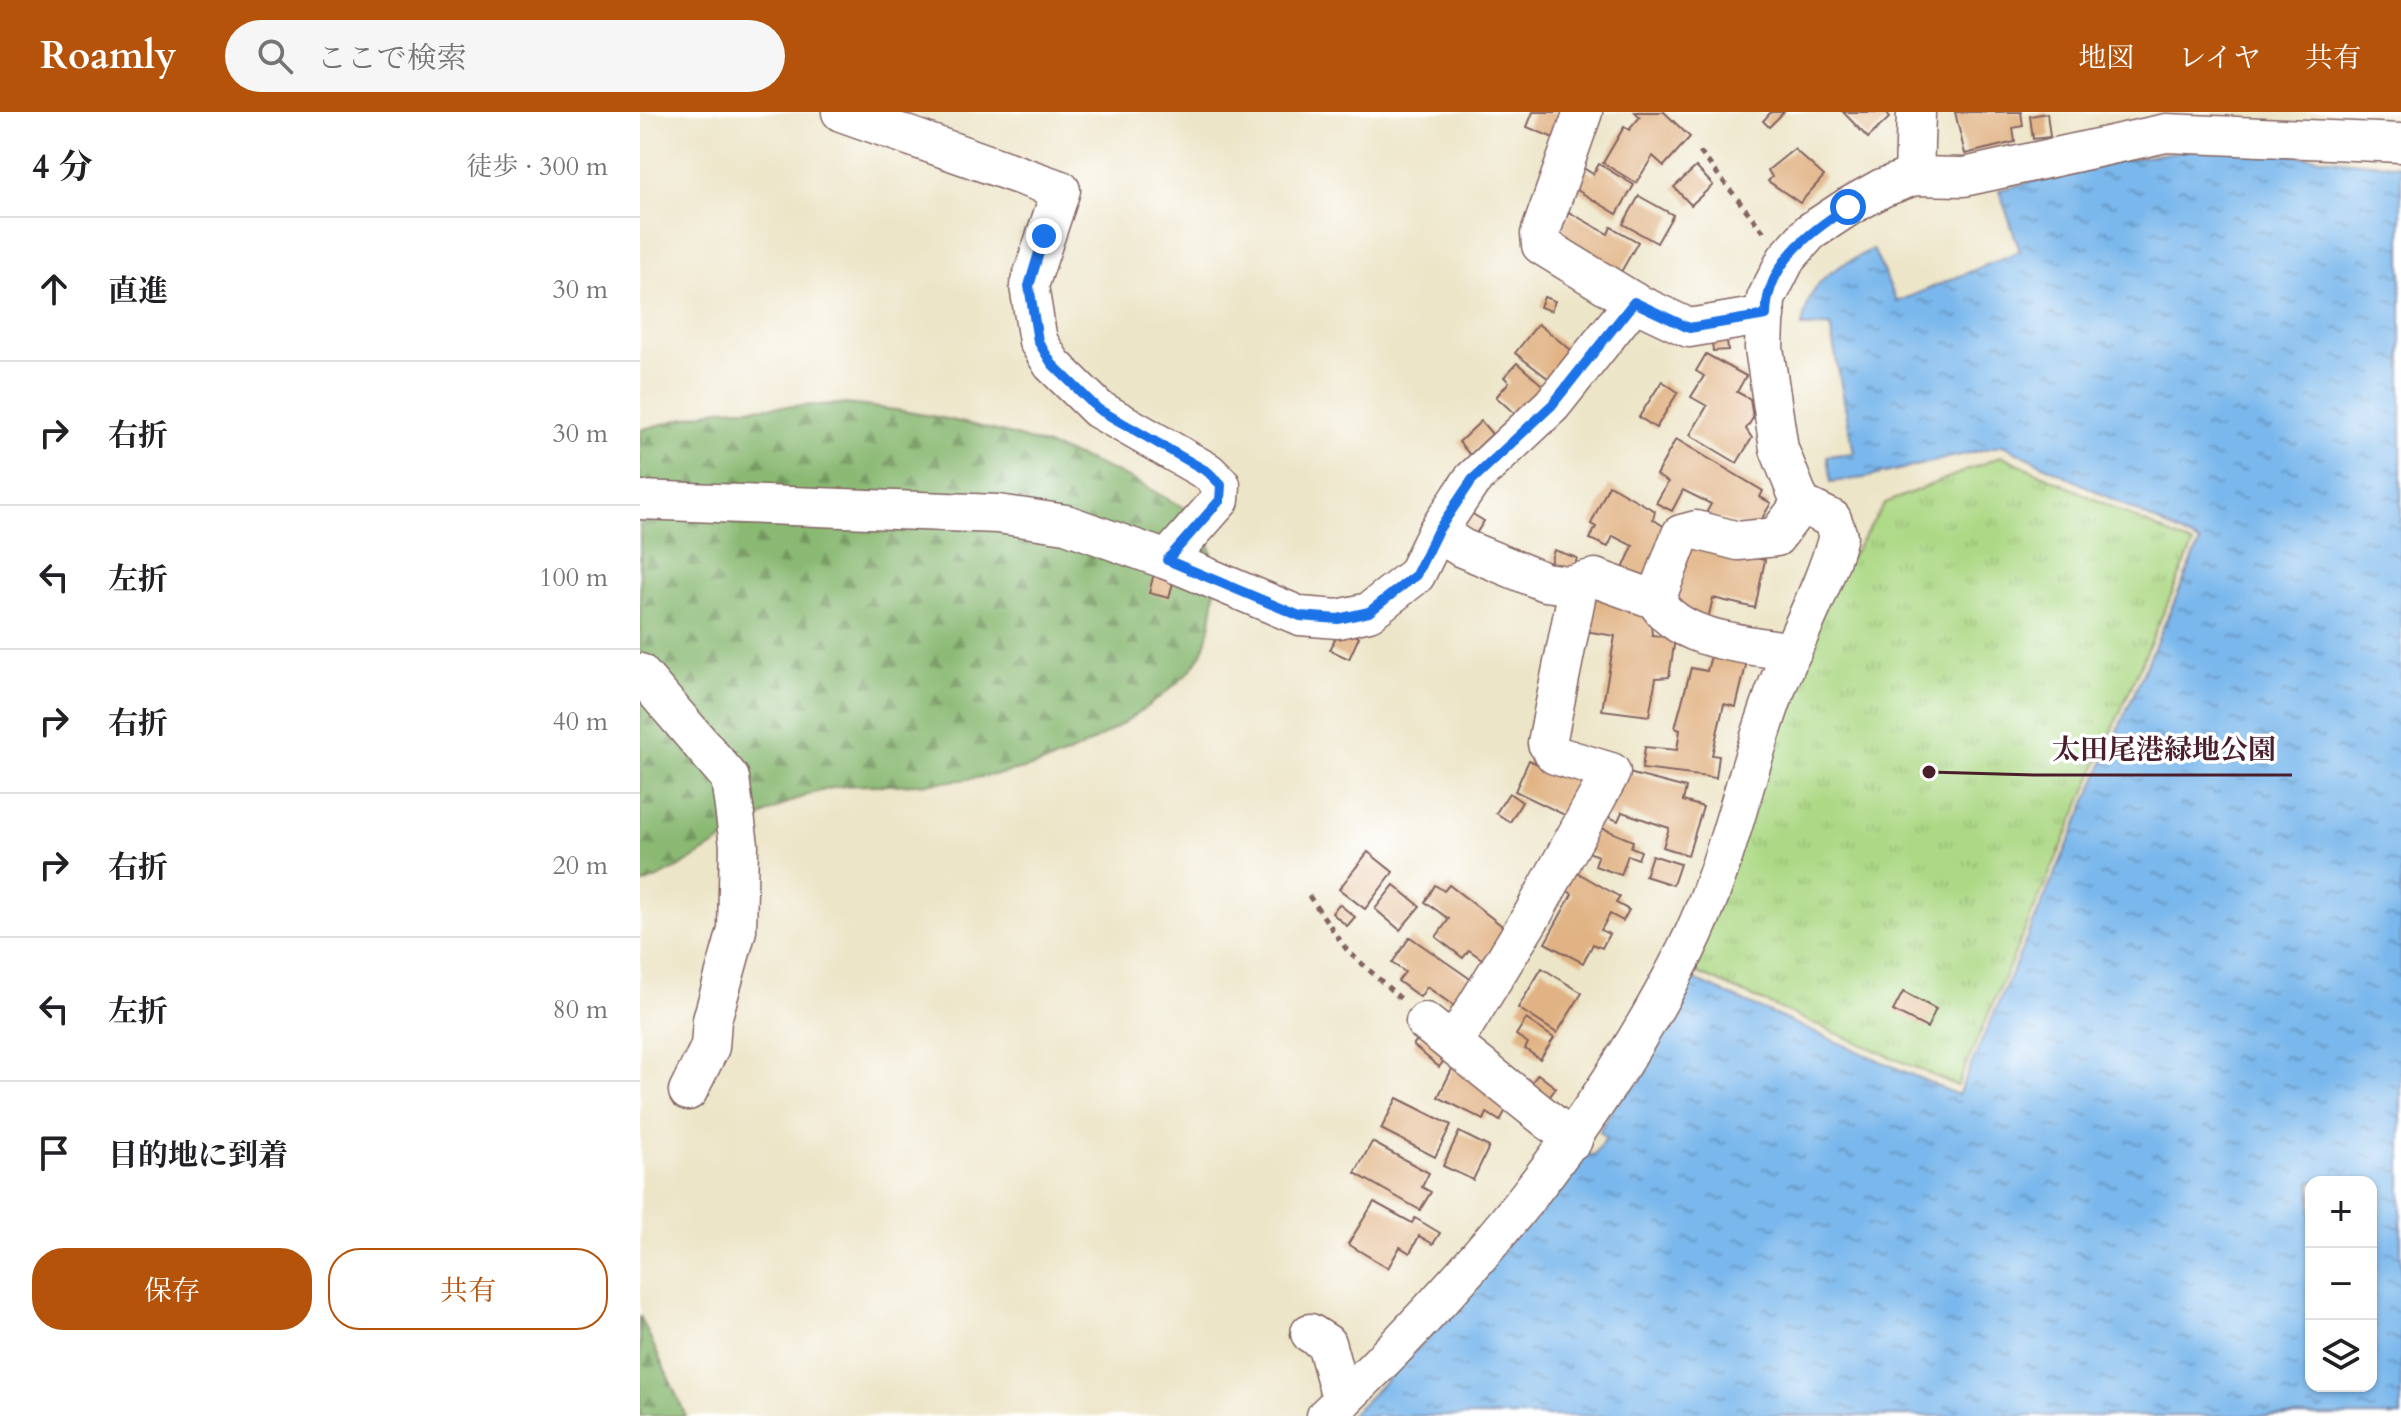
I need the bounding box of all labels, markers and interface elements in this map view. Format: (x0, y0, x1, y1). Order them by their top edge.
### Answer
search box (225, 20, 785, 92)
text: Roamly (40, 30, 177, 82)
icon: search (253, 34, 297, 78)
text: ここで検索 (317, 38, 467, 79)
text: 地図 (2078, 39, 2134, 77)
text: レイヤ (2178, 39, 2261, 77)
text: 共有 (2305, 39, 2361, 77)
text: 4 分 (32, 144, 93, 190)
text: 徒歩 · 300 m (467, 149, 608, 184)
route start (1830, 189, 1866, 225)
route end (1026, 218, 1062, 254)
icon: ahead (32, 267, 76, 311)
text: 直進 (108, 271, 168, 312)
text: 30 m (552, 272, 608, 307)
icon: right (32, 411, 76, 455)
text: 右折 (108, 415, 168, 456)
text: 30 m (552, 416, 608, 451)
icon: left (32, 555, 76, 599)
text: 左折 (108, 559, 168, 600)
text: 100 m (539, 560, 608, 595)
icon: right (32, 699, 76, 743)
text: 右折 (108, 703, 168, 744)
text: 40 m (552, 704, 608, 739)
callout: 太田尾港緑地公園 (2036, 723, 2292, 775)
text: 太田尾港緑地公園 (2052, 731, 2276, 769)
icon: right (32, 843, 76, 887)
text: 右折 (108, 847, 168, 888)
text: 20 m (552, 848, 608, 883)
icon: left (32, 987, 76, 1031)
text: 左折 (108, 991, 168, 1032)
text: 80 m (552, 992, 608, 1027)
icon: arrive (32, 1131, 76, 1175)
text: 目的地に到着 (108, 1135, 288, 1176)
map controls (2305, 1176, 2377, 1392)
button: + (2305, 1176, 2377, 1248)
button: 保存 (32, 1248, 312, 1330)
button: 共有 (328, 1248, 608, 1330)
button: − (2305, 1248, 2377, 1320)
button: layers (2305, 1320, 2377, 1392)

